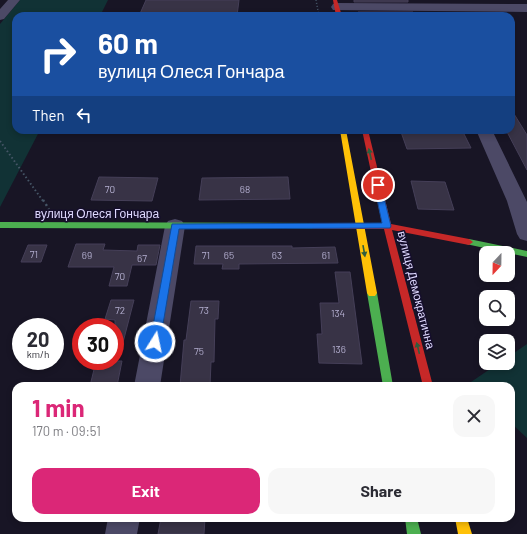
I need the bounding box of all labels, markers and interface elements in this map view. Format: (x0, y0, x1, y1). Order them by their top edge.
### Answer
text: 60 m (98, 26, 158, 60)
icon: right (32, 28, 84, 80)
text: вулиця Олеся Гончара (98, 60, 285, 82)
icon: left (73, 104, 95, 126)
text: Then (32, 106, 65, 124)
one-way arrow (367, 148, 373, 160)
pin (361, 168, 395, 202)
icon: arrive (367, 174, 389, 196)
house number: 70 (105, 183, 115, 195)
house number: 68 (240, 183, 250, 195)
street label: вулиця Олеся Гончара (35, 206, 160, 221)
street label: вулиця Демократична (395, 229, 438, 351)
one-way arrow (361, 245, 367, 257)
north arrow (479, 246, 515, 282)
map controls (479, 246, 515, 370)
house number: 71 (30, 248, 38, 260)
house number: 69 (82, 249, 92, 261)
house number: 71 (202, 249, 210, 261)
house number: 65 (224, 249, 234, 261)
house number: 63 (272, 249, 282, 261)
house number: 61 (322, 249, 330, 261)
house number: 67 (137, 252, 147, 264)
house number: 70 (115, 270, 125, 282)
button: search (479, 290, 515, 326)
house number: 72 (115, 304, 125, 316)
house number: 73 (199, 304, 209, 316)
house number: 134 (331, 307, 345, 319)
speed limit sign: 30 (72, 318, 124, 370)
position arrow (134, 321, 176, 363)
text: 20 (27, 327, 49, 351)
button: layers (479, 334, 515, 370)
one-way arrow (415, 342, 421, 354)
house number: 136 (332, 343, 346, 355)
house number: 75 (194, 345, 204, 357)
text: km/h (27, 348, 49, 360)
text: 1 min (32, 393, 85, 422)
button: close (453, 395, 495, 437)
text: 170 m · 09:51 (32, 423, 101, 439)
button: Exit (32, 468, 260, 514)
button: Share (268, 468, 495, 514)

